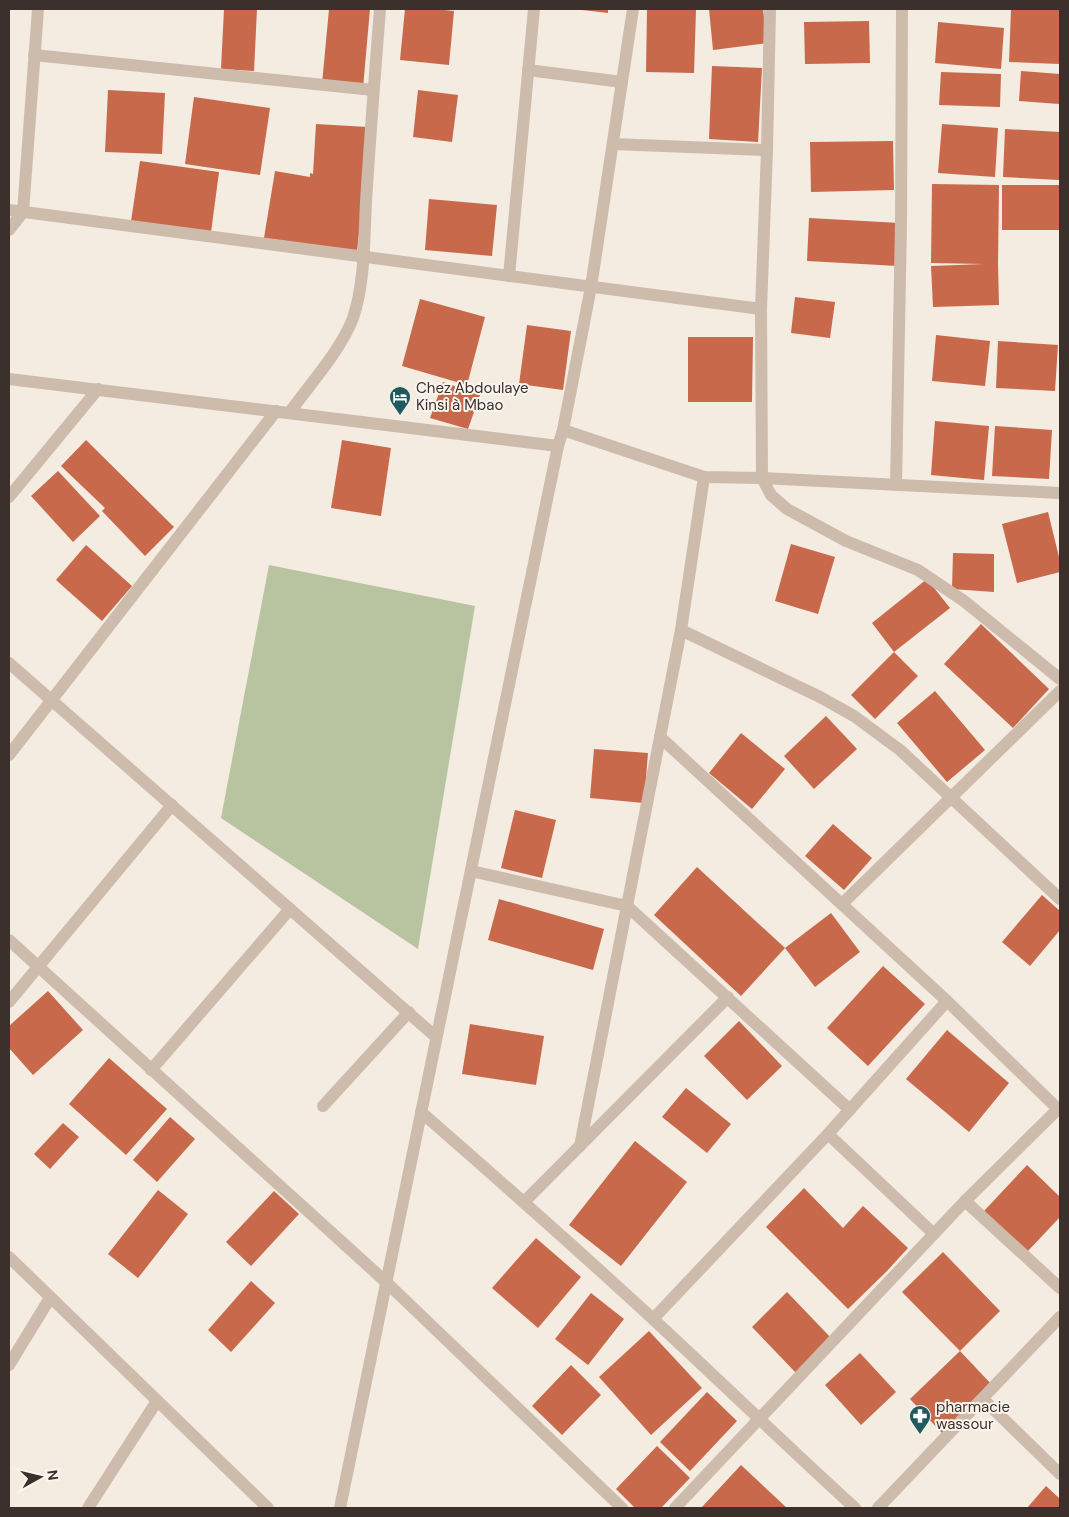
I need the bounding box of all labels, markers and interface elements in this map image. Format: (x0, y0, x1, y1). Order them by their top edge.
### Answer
place label: Chez Abdoulaye Kinsi à Mbao (416, 378, 528, 415)
hotel icon: Chez Abdoulaye Kinsi à Mbao (388, 385, 412, 416)
place label: pharmacie wassour (936, 1397, 1010, 1434)
pharmacy icon: pharmacie wassour (908, 1404, 932, 1435)
north arrow (15, 1452, 65, 1502)
text: N (43, 1469, 62, 1482)

